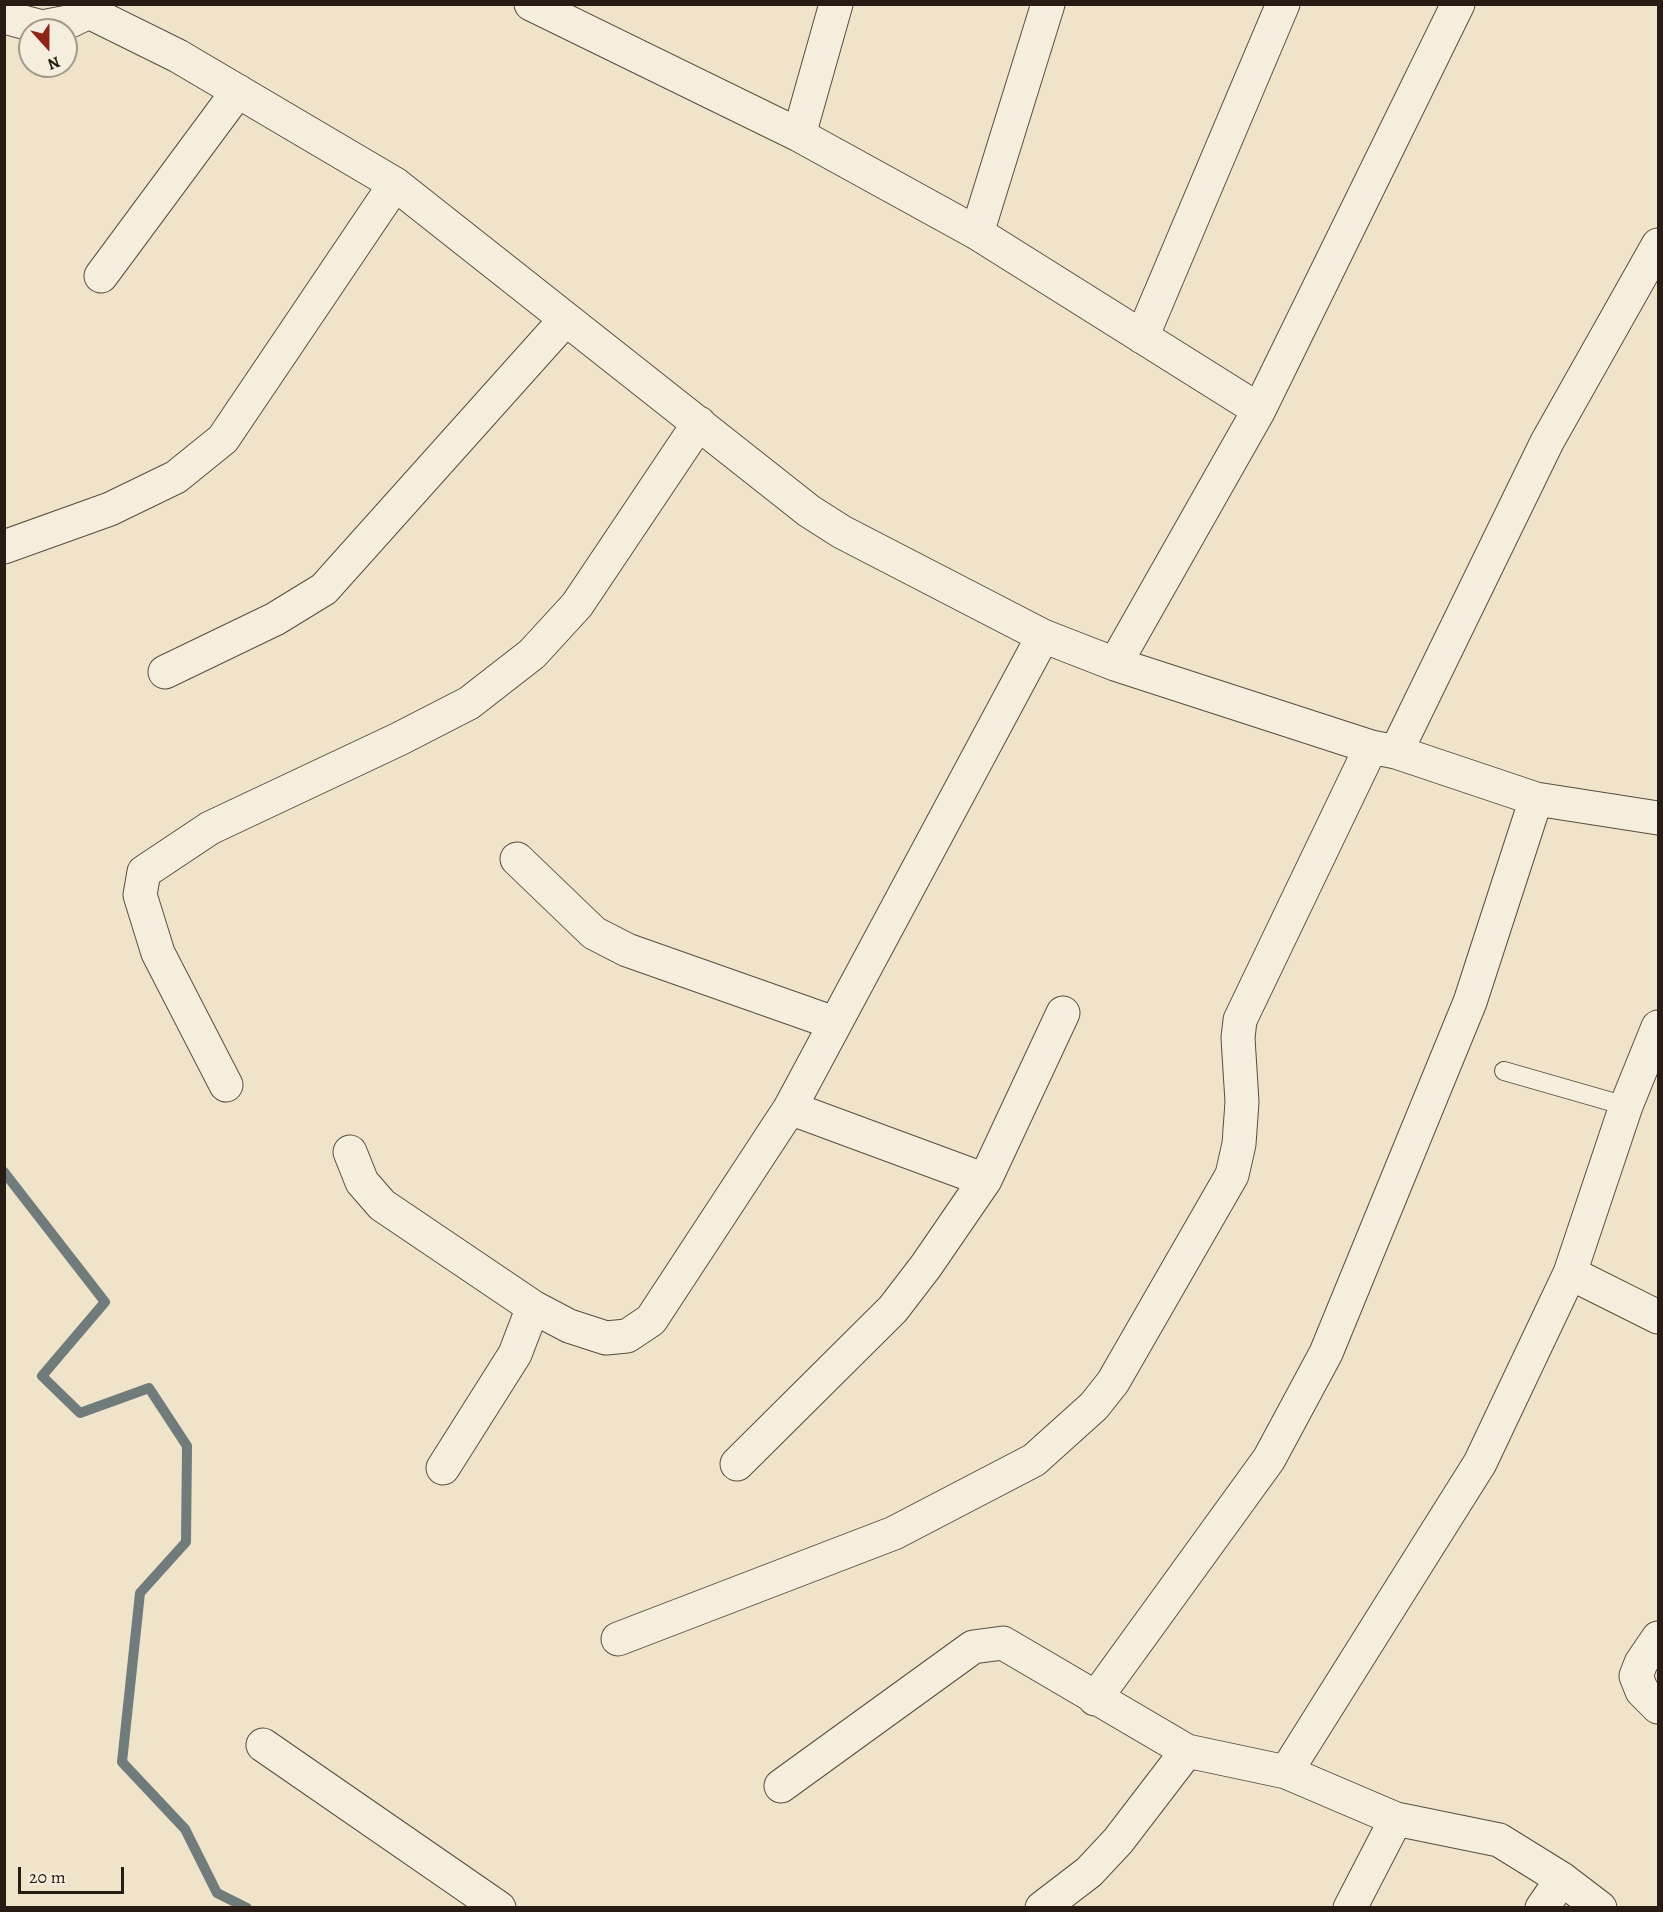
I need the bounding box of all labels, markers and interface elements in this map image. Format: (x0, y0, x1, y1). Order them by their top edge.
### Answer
north arrow (18, 18, 78, 78)
text: N (44, 51, 63, 75)
scale bar (21, 1855, 128, 1893)
text: 20 m (29, 1865, 66, 1889)

